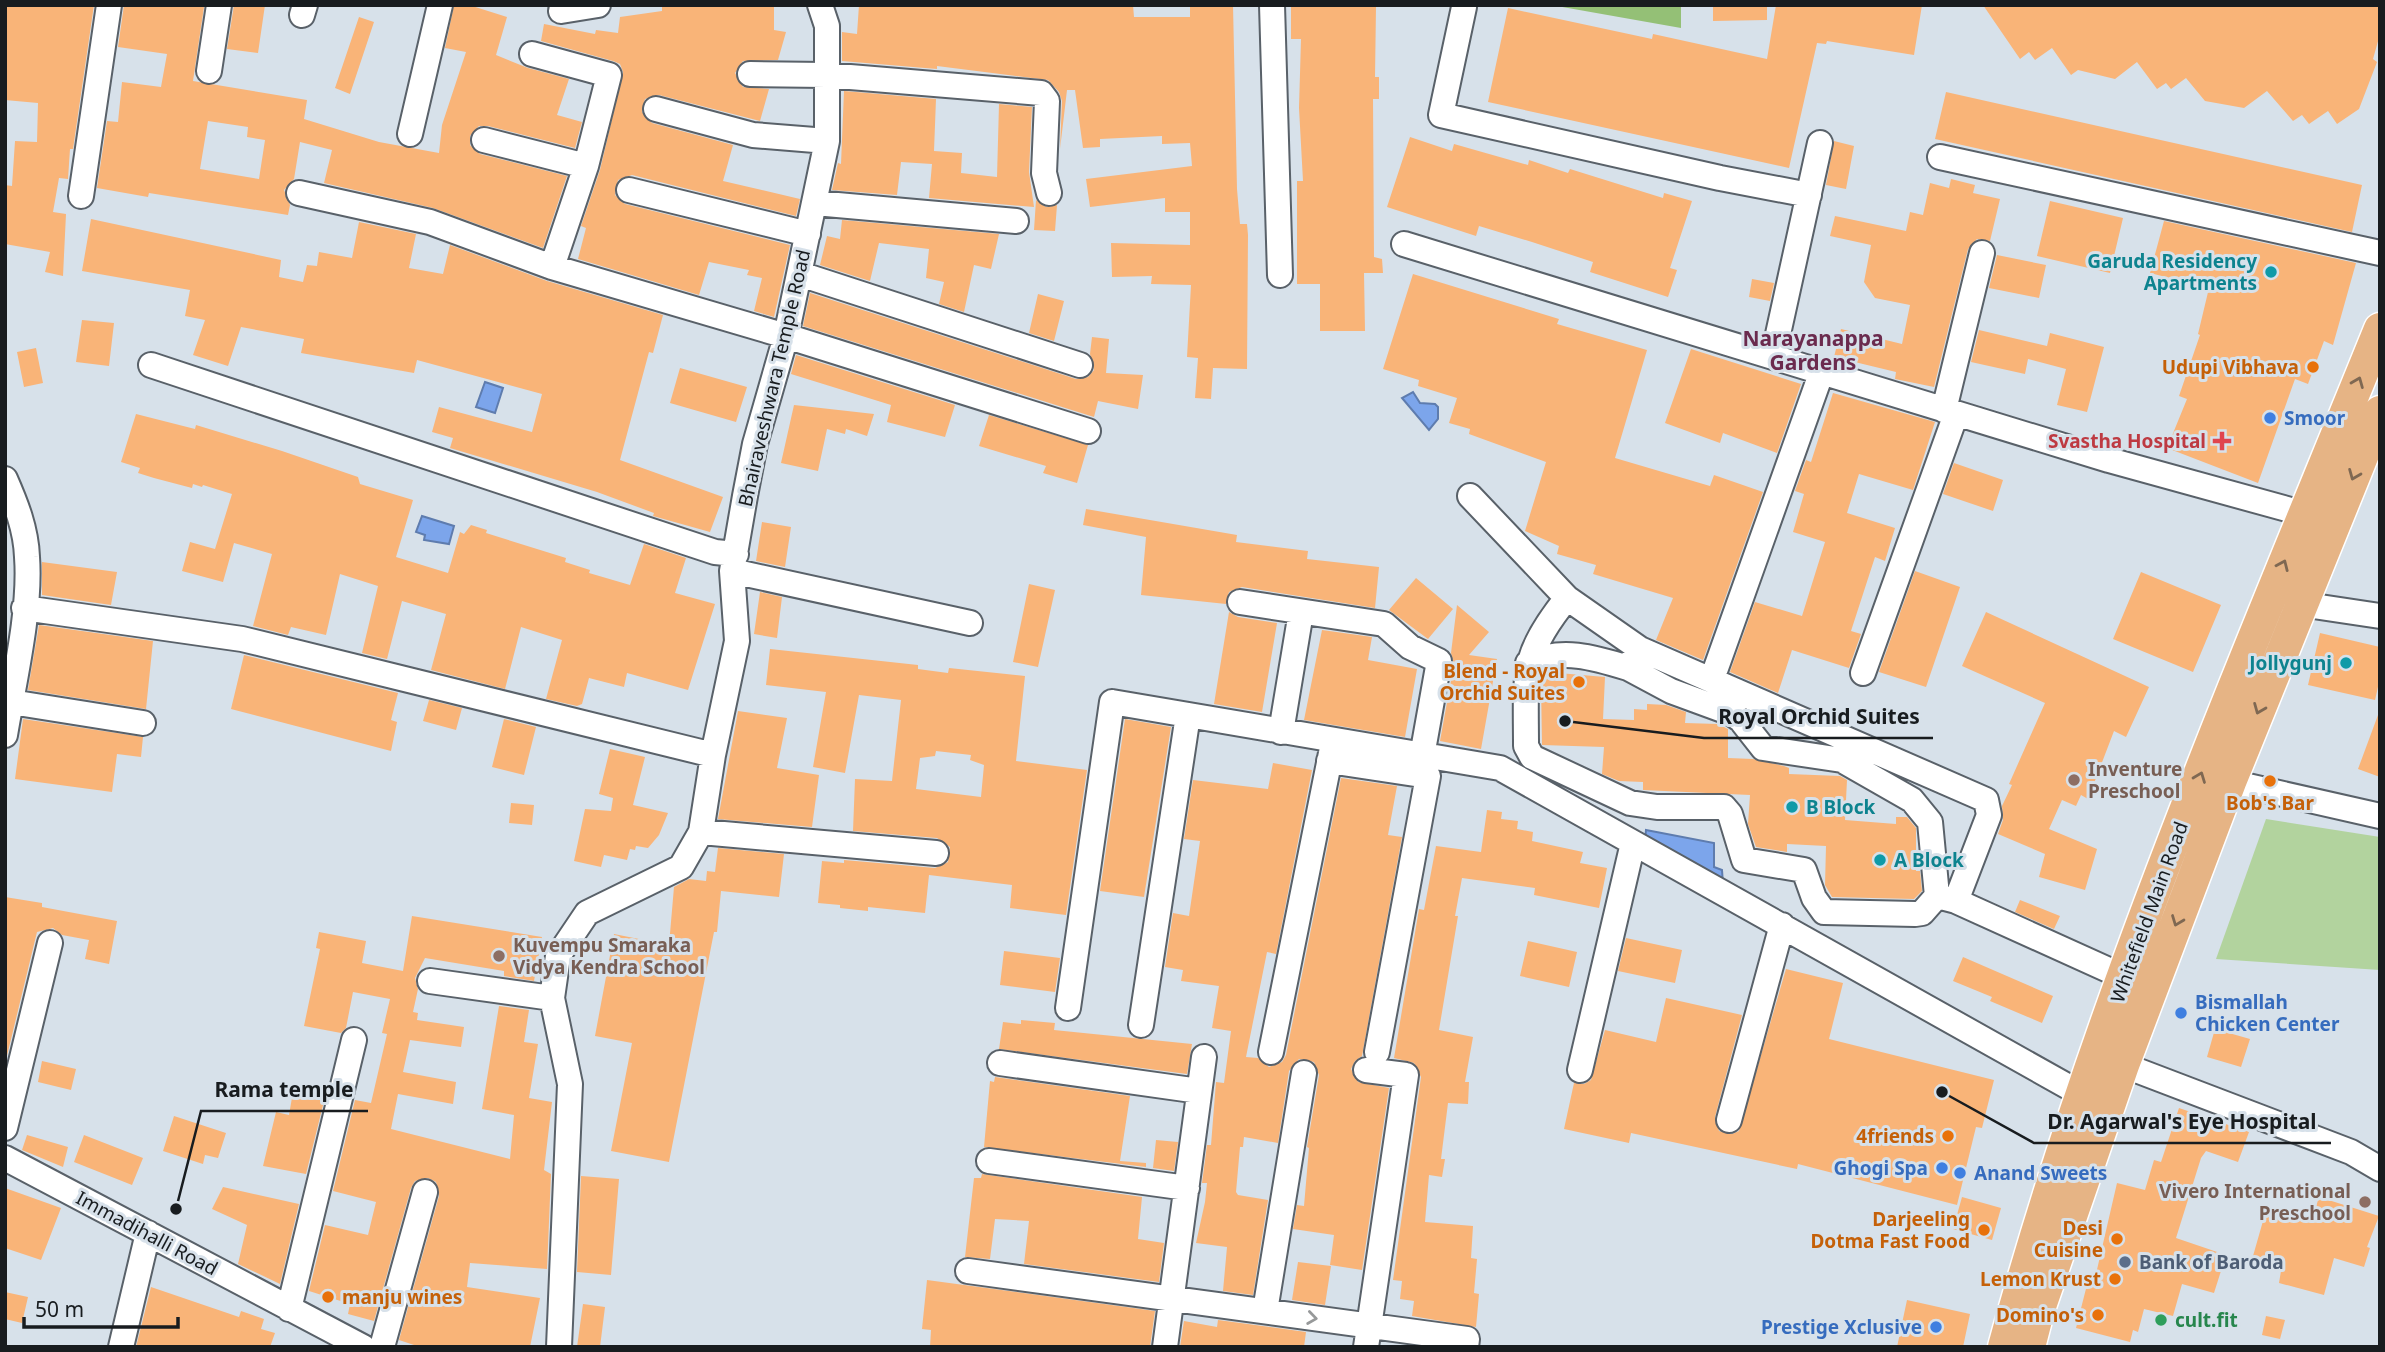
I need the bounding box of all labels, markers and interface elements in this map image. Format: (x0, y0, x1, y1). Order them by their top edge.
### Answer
street label: Bhairaveshwara Temple Road (732, 247, 816, 509)
place label: Garuda Residency Apartments (2087, 248, 2257, 296)
marker: Garuda Residency Apartments (2263, 264, 2279, 280)
district label: Narayanappa Gardens (1742, 324, 1884, 376)
place label: Udupi Vibhava (2162, 354, 2299, 380)
marker: Udupi Vibhava (2305, 359, 2321, 375)
one-way arrow (2350, 377, 2364, 389)
place label: Smoor (2284, 405, 2346, 431)
marker: Smoor (2262, 410, 2278, 426)
place label: Svastha Hospital (2048, 428, 2206, 454)
marker: Svastha Hospital (2212, 431, 2232, 451)
one-way arrow (2348, 468, 2362, 481)
one-way arrow (2274, 560, 2288, 572)
place label: Jollygunj (2247, 650, 2332, 676)
marker: Jollygunj (2338, 655, 2354, 671)
place label: Blend - Royal Orchid Suites (1439, 658, 1565, 706)
marker: Blend - Royal Orchid Suites (1571, 674, 1587, 690)
callout: Royal Orchid Suites (1704, 696, 1933, 738)
text: Royal Orchid Suites (1718, 702, 1920, 730)
one-way arrow (2253, 702, 2267, 714)
place label: Inventure Preschool (2088, 756, 2182, 804)
one-way arrow (2192, 771, 2206, 784)
marker: Inventure Preschool (2066, 772, 2082, 788)
marker: Bob's Bar (2262, 773, 2278, 789)
place label: Bob's Bar (2226, 790, 2314, 816)
place label: B Block (1806, 794, 1876, 820)
marker: B Block (1784, 799, 1800, 815)
street label: Whitefield Main Road (2104, 818, 2194, 1006)
place label: A Block (1894, 847, 1964, 873)
marker: A Block (1872, 852, 1888, 868)
one-way arrow (2172, 915, 2186, 927)
place label: Kuvempu Smaraka Vidya Kendra School (513, 932, 705, 980)
marker: Kuvempu Smaraka Vidya Kendra School (491, 948, 507, 964)
place label: Bismallah Chicken Center (2195, 989, 2340, 1037)
marker: Bismallah Chicken Center (2173, 1005, 2189, 1021)
callout: Rama temple (201, 1069, 368, 1111)
text: Rama temple (214, 1075, 354, 1103)
callout: Dr. Agarwal's Eye Hospital (2034, 1101, 2331, 1143)
text: Dr. Agarwal's Eye Hospital (2047, 1107, 2317, 1135)
place label: 4friends (1856, 1123, 1934, 1149)
marker: 4friends (1940, 1128, 1956, 1144)
place label: Ghogi Spa (1834, 1155, 1928, 1181)
marker: Ghogi Spa (1934, 1160, 1950, 1176)
place label: Anand Sweets (1974, 1160, 2107, 1186)
marker: Anand Sweets (1952, 1165, 1968, 1181)
place label: Vivero International Preschool (2159, 1178, 2351, 1226)
street label: Immadihalli Road (72, 1185, 222, 1281)
marker: Vivero International Preschool (2357, 1194, 2373, 1210)
place label: Darjeeling Dotma Fast Food (1810, 1206, 1970, 1254)
place label: Desi Cuisine (2034, 1215, 2103, 1263)
marker: Darjeeling Dotma Fast Food (1976, 1222, 1992, 1238)
marker: Desi Cuisine (2109, 1231, 2125, 1247)
place label: Bank of Baroda (2139, 1249, 2284, 1275)
marker: Bank of Baroda (2117, 1254, 2133, 1270)
place label: Lemon Krust (1980, 1266, 2101, 1292)
marker: Lemon Krust (2107, 1271, 2123, 1287)
place label: manju wines (342, 1284, 462, 1310)
scale bar (24, 1286, 178, 1330)
marker: manju wines (320, 1289, 336, 1305)
text: 50 m (35, 1295, 84, 1323)
place label: Domino's (1996, 1302, 2084, 1328)
marker: Domino's (2090, 1307, 2106, 1323)
place label: cult.fit (2175, 1307, 2238, 1333)
one-way arrow (1306, 1310, 1318, 1325)
marker: cult.fit (2153, 1312, 2169, 1328)
place label: Prestige Xclusive (1761, 1314, 1922, 1340)
marker: Prestige Xclusive (1928, 1319, 1944, 1335)

